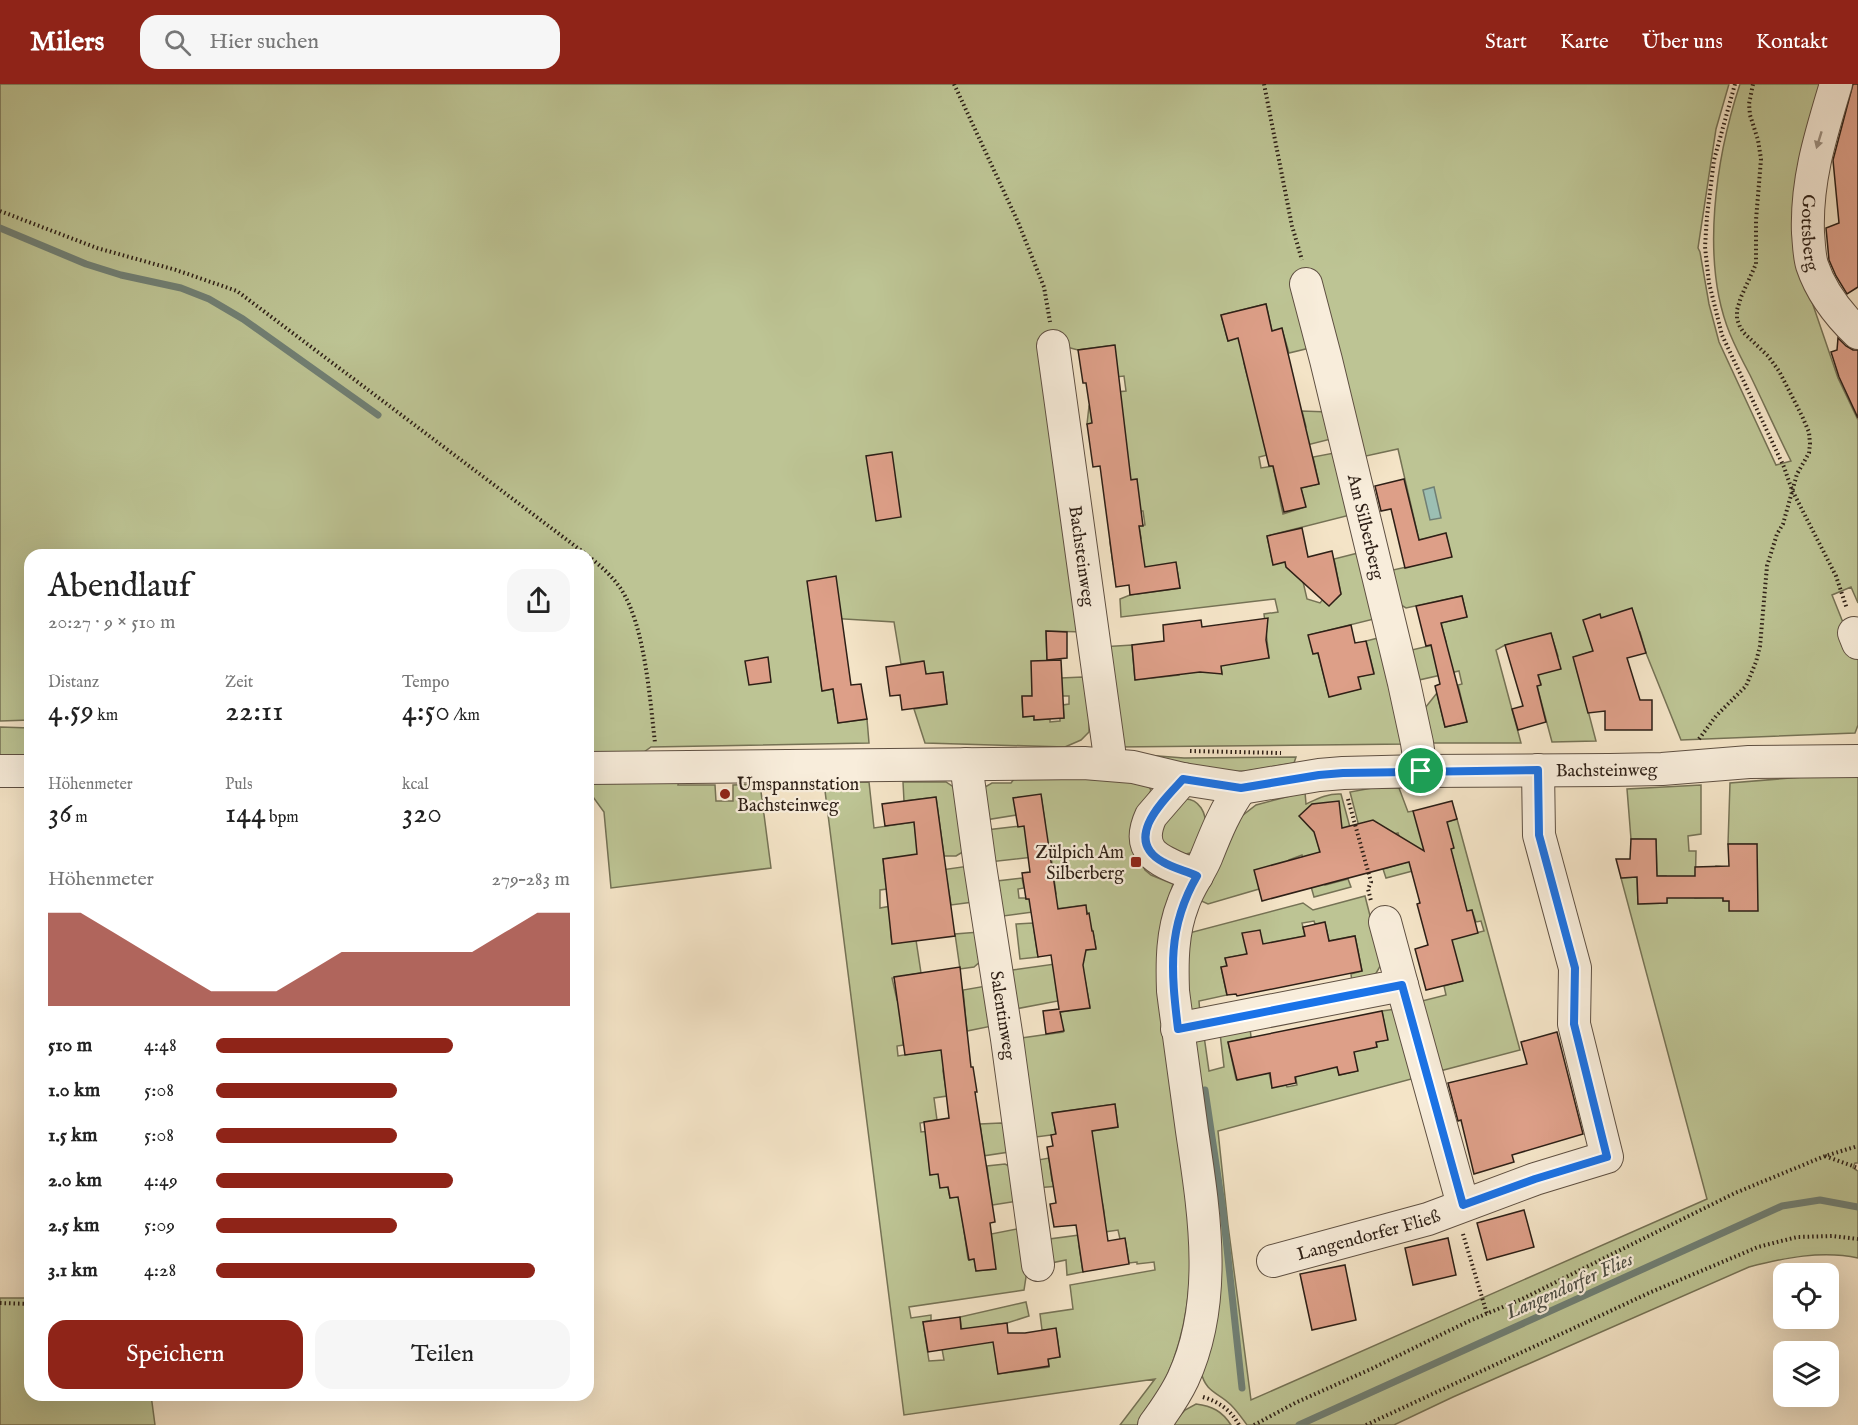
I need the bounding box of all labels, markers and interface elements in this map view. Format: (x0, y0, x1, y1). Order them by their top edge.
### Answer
search box (140, 15, 560, 69)
text: Milers (30, 25, 104, 60)
icon: search (161, 26, 194, 59)
text: Hier suchen (209, 28, 319, 56)
text: Start (1485, 29, 1527, 56)
text: Karte (1560, 29, 1609, 56)
text: Über uns (1642, 29, 1723, 56)
text: Kontakt (1756, 29, 1828, 56)
one-way arrow (1814, 131, 1823, 149)
street label: Gottsberg (1795, 193, 1823, 275)
street label: Am Silberberg (1341, 471, 1389, 582)
street label: Bachsteinweg (1062, 504, 1099, 608)
text: Abendlauf (48, 566, 191, 608)
button: share (507, 569, 570, 632)
text: 20:27 · 9 × 510 m (48, 610, 175, 635)
text: Distanz (48, 673, 99, 693)
text: Zeit (225, 673, 253, 693)
text: Tempo (402, 673, 449, 693)
text: 4.59 (48, 693, 94, 731)
text: 22:11 (225, 693, 283, 731)
text: 4:50 (402, 693, 450, 731)
text: km (94, 706, 118, 726)
text: /km (450, 706, 480, 726)
pin (1395, 745, 1446, 796)
icon: arrive (1404, 754, 1437, 787)
street label: Bachsteinweg (1556, 759, 1658, 783)
place label: Umspannstation Bachsteinweg (737, 774, 860, 818)
text: Höhenmeter (48, 775, 133, 795)
text: Puls (225, 775, 253, 795)
text: kcal (402, 775, 429, 795)
marker: Umspannstation Bachsteinweg (718, 787, 732, 801)
text: 36 (48, 795, 72, 833)
text: 144 (225, 795, 266, 833)
text: 320 (402, 795, 442, 833)
text: m (72, 808, 88, 828)
text: bpm (266, 808, 299, 828)
place label: Zülpich Am Silberberg (1035, 842, 1124, 886)
marker: Zülpich Am Silberberg (1129, 855, 1143, 869)
text: Höhenmeter (48, 867, 154, 892)
text: 279–283 m (492, 867, 570, 892)
street label: Salentinweg (984, 969, 1020, 1062)
text: 510 m (48, 1033, 92, 1058)
text: 4:48 (144, 1033, 177, 1058)
text: 1.0 km (48, 1078, 100, 1103)
text: 5:08 (144, 1078, 174, 1103)
text: 1.5 km (48, 1123, 98, 1148)
text: 5:08 (144, 1123, 174, 1148)
text: 2.0 km (48, 1168, 102, 1193)
text: 4:49 (144, 1168, 178, 1193)
street label: Langendorfer Fließ (1295, 1205, 1444, 1267)
text: 2.5 km (48, 1213, 99, 1238)
text: 5:09 (144, 1213, 175, 1238)
water label: Langendorfer Flies (1501, 1247, 1638, 1327)
text: 3.1 km (48, 1258, 98, 1283)
text: 4:28 (144, 1258, 176, 1283)
map controls (1773, 1263, 1839, 1407)
button: locate (1773, 1263, 1839, 1329)
button: Speichern (48, 1320, 303, 1389)
button: Teilen (315, 1320, 570, 1389)
button: layers (1773, 1341, 1839, 1407)

